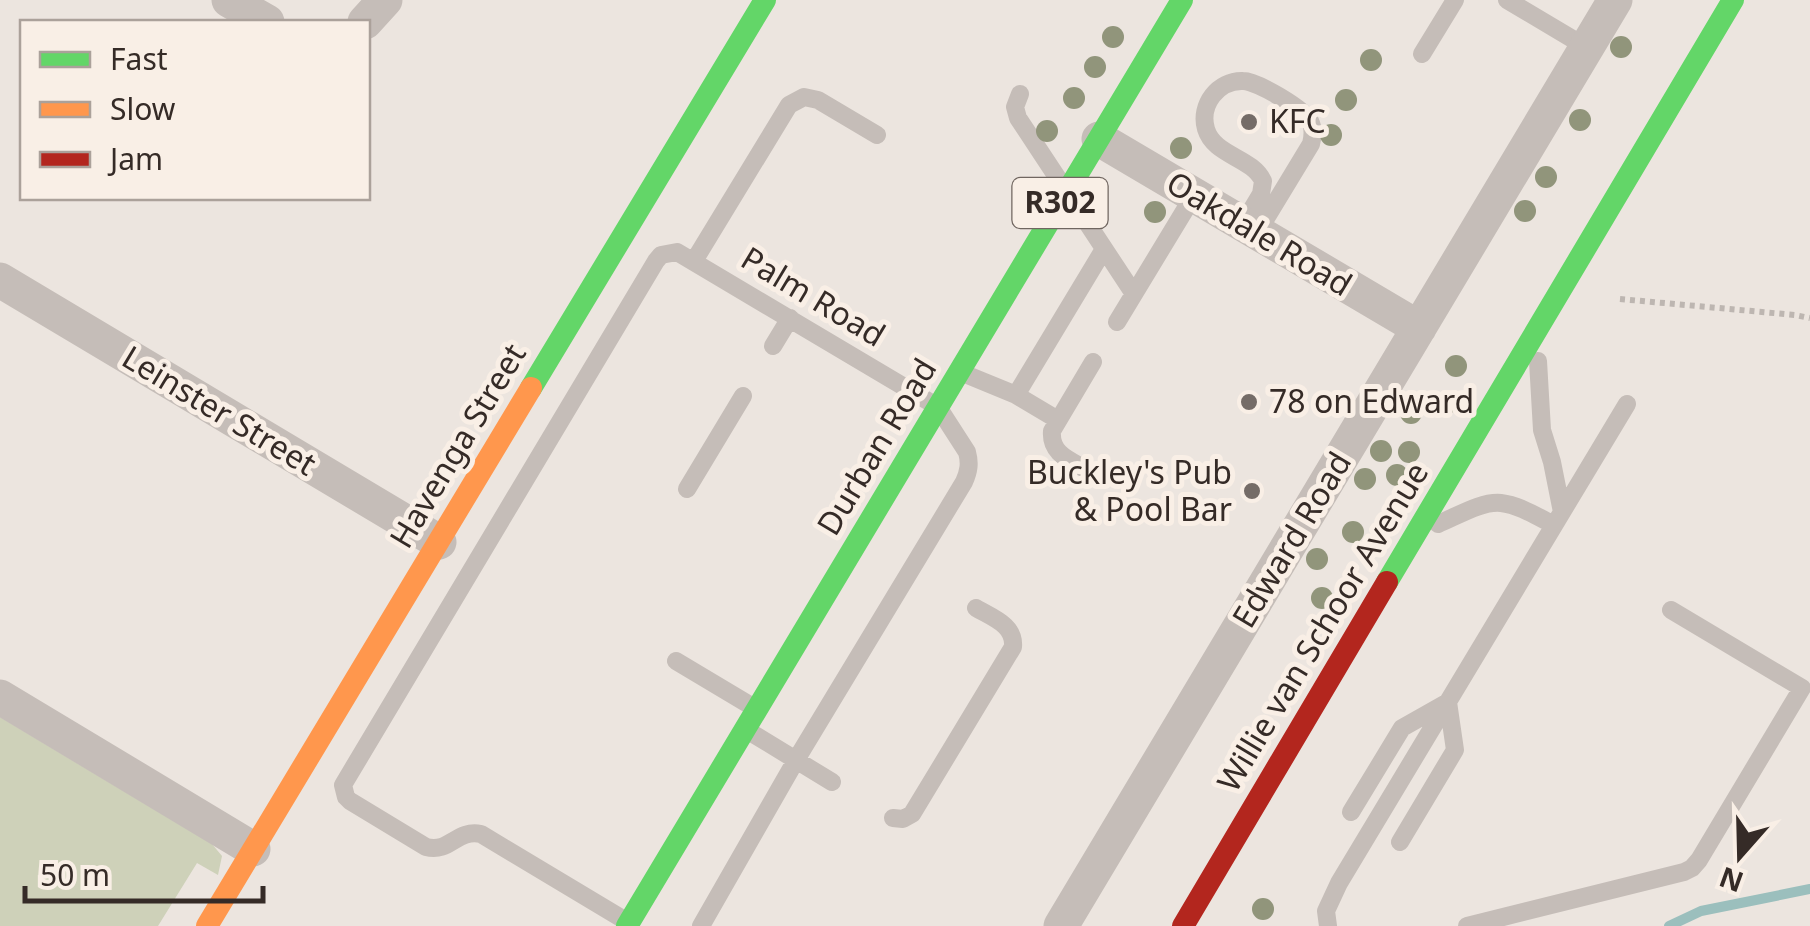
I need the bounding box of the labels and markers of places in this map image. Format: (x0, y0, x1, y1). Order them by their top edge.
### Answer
place label: KFC (1269, 99, 1326, 142)
marker: KFC (1238, 111, 1260, 133)
place label: 78 on Edward (1269, 379, 1474, 422)
marker: 78 on Edward (1238, 391, 1260, 413)
place label: Buckley's Pub & Pool Bar (1027, 450, 1232, 530)
marker: Buckley's Pub & Pool Bar (1241, 480, 1263, 502)

